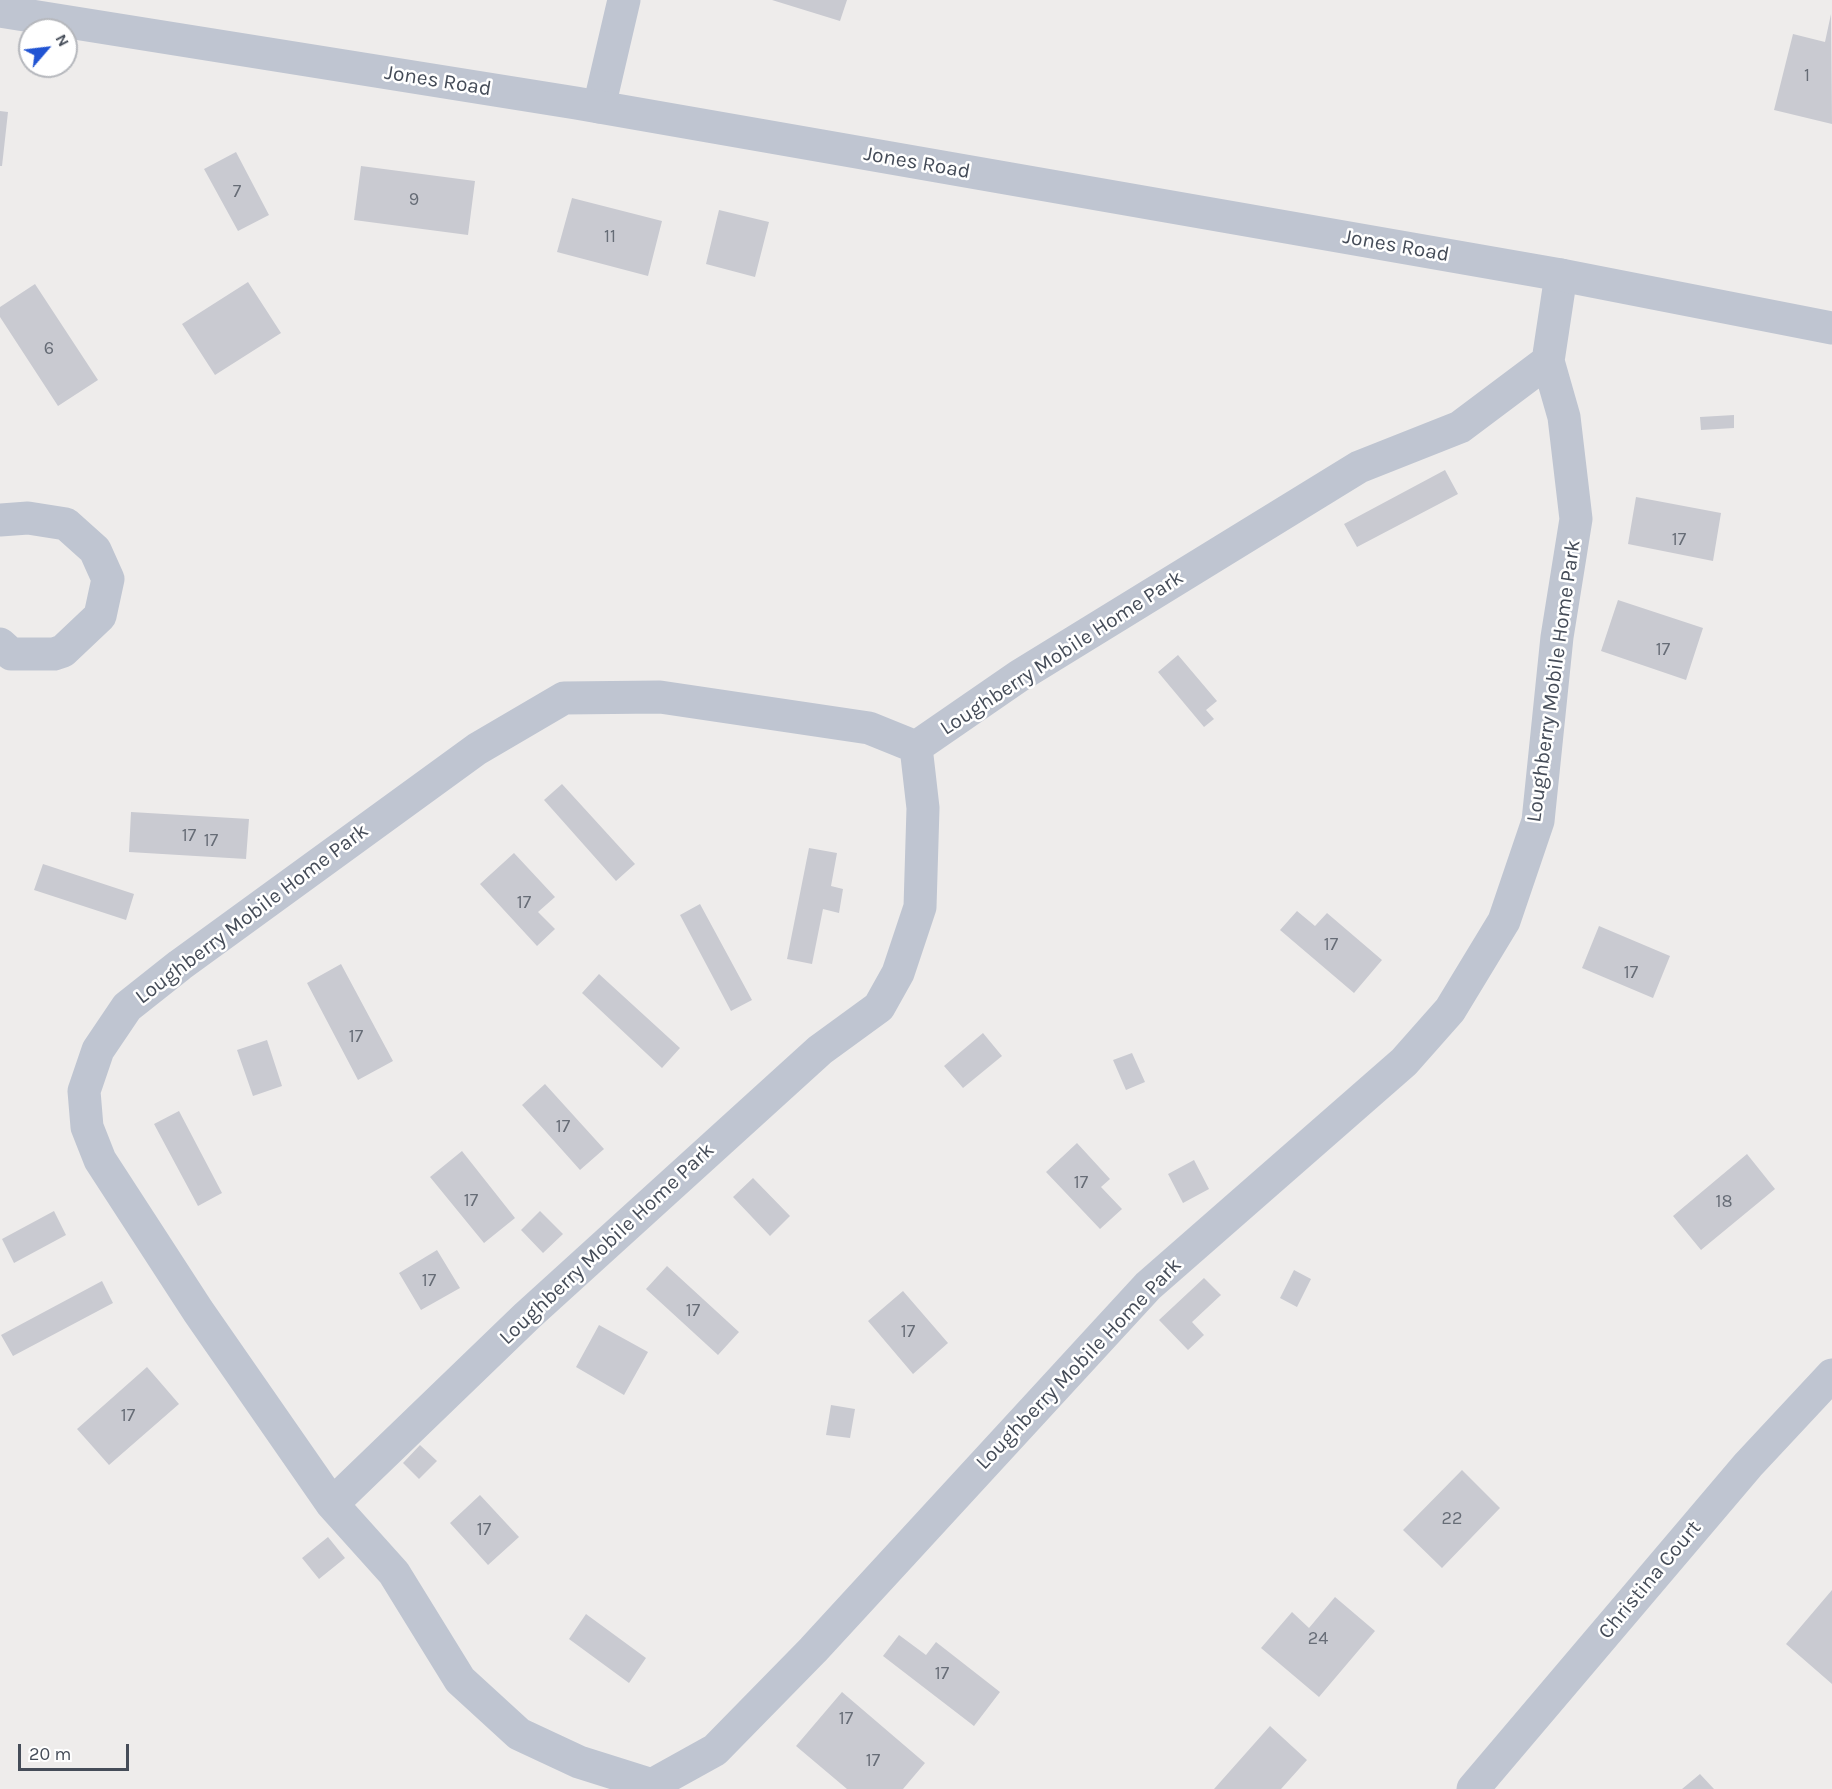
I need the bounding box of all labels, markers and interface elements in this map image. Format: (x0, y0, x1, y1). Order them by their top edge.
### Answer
north arrow (18, 18, 78, 78)
text: N (51, 31, 74, 50)
street label: Jones Road (383, 60, 493, 102)
house number: 1 (1804, 65, 1810, 87)
street label: Jones Road (862, 141, 972, 185)
house number: 7 (233, 181, 241, 203)
house number: 9 (409, 189, 419, 211)
street label: Jones Road (1341, 224, 1451, 268)
house number: 11 (604, 226, 616, 248)
house number: 6 (44, 338, 54, 360)
house number: 17 (1672, 529, 1686, 551)
street label: Loughberry Mobile Home Park (1522, 538, 1586, 824)
street label: Loughberry Mobile Home Park (936, 565, 1188, 741)
house number: 17 (1656, 639, 1670, 661)
street label: Loughberry Mobile Home Park (131, 818, 373, 1010)
house number: 17 (182, 825, 196, 847)
house number: 17 (204, 830, 218, 852)
house number: 17 (517, 892, 531, 914)
house number: 17 (1324, 934, 1338, 956)
house number: 17 (1624, 962, 1638, 984)
house number: 17 (349, 1026, 363, 1048)
house number: 17 (556, 1116, 570, 1138)
street label: Loughberry Mobile Home Park (494, 1138, 720, 1350)
house number: 17 (1074, 1172, 1088, 1194)
house number: 17 (464, 1190, 478, 1212)
house number: 18 (1715, 1191, 1733, 1213)
street label: Loughberry Mobile Home Park (971, 1253, 1187, 1475)
house number: 17 (422, 1270, 436, 1292)
house number: 17 (686, 1300, 700, 1322)
house number: 17 (901, 1321, 915, 1343)
house number: 17 (121, 1405, 135, 1427)
house number: 22 (1442, 1508, 1462, 1530)
street label: Christina Court (1593, 1516, 1707, 1644)
house number: 17 (477, 1519, 491, 1541)
house number: 24 (1308, 1628, 1328, 1650)
house number: 17 (935, 1663, 949, 1685)
house number: 17 (839, 1708, 853, 1730)
scale bar (21, 1732, 132, 1770)
text: 20 m (29, 1743, 71, 1765)
house number: 17 (866, 1750, 880, 1772)

